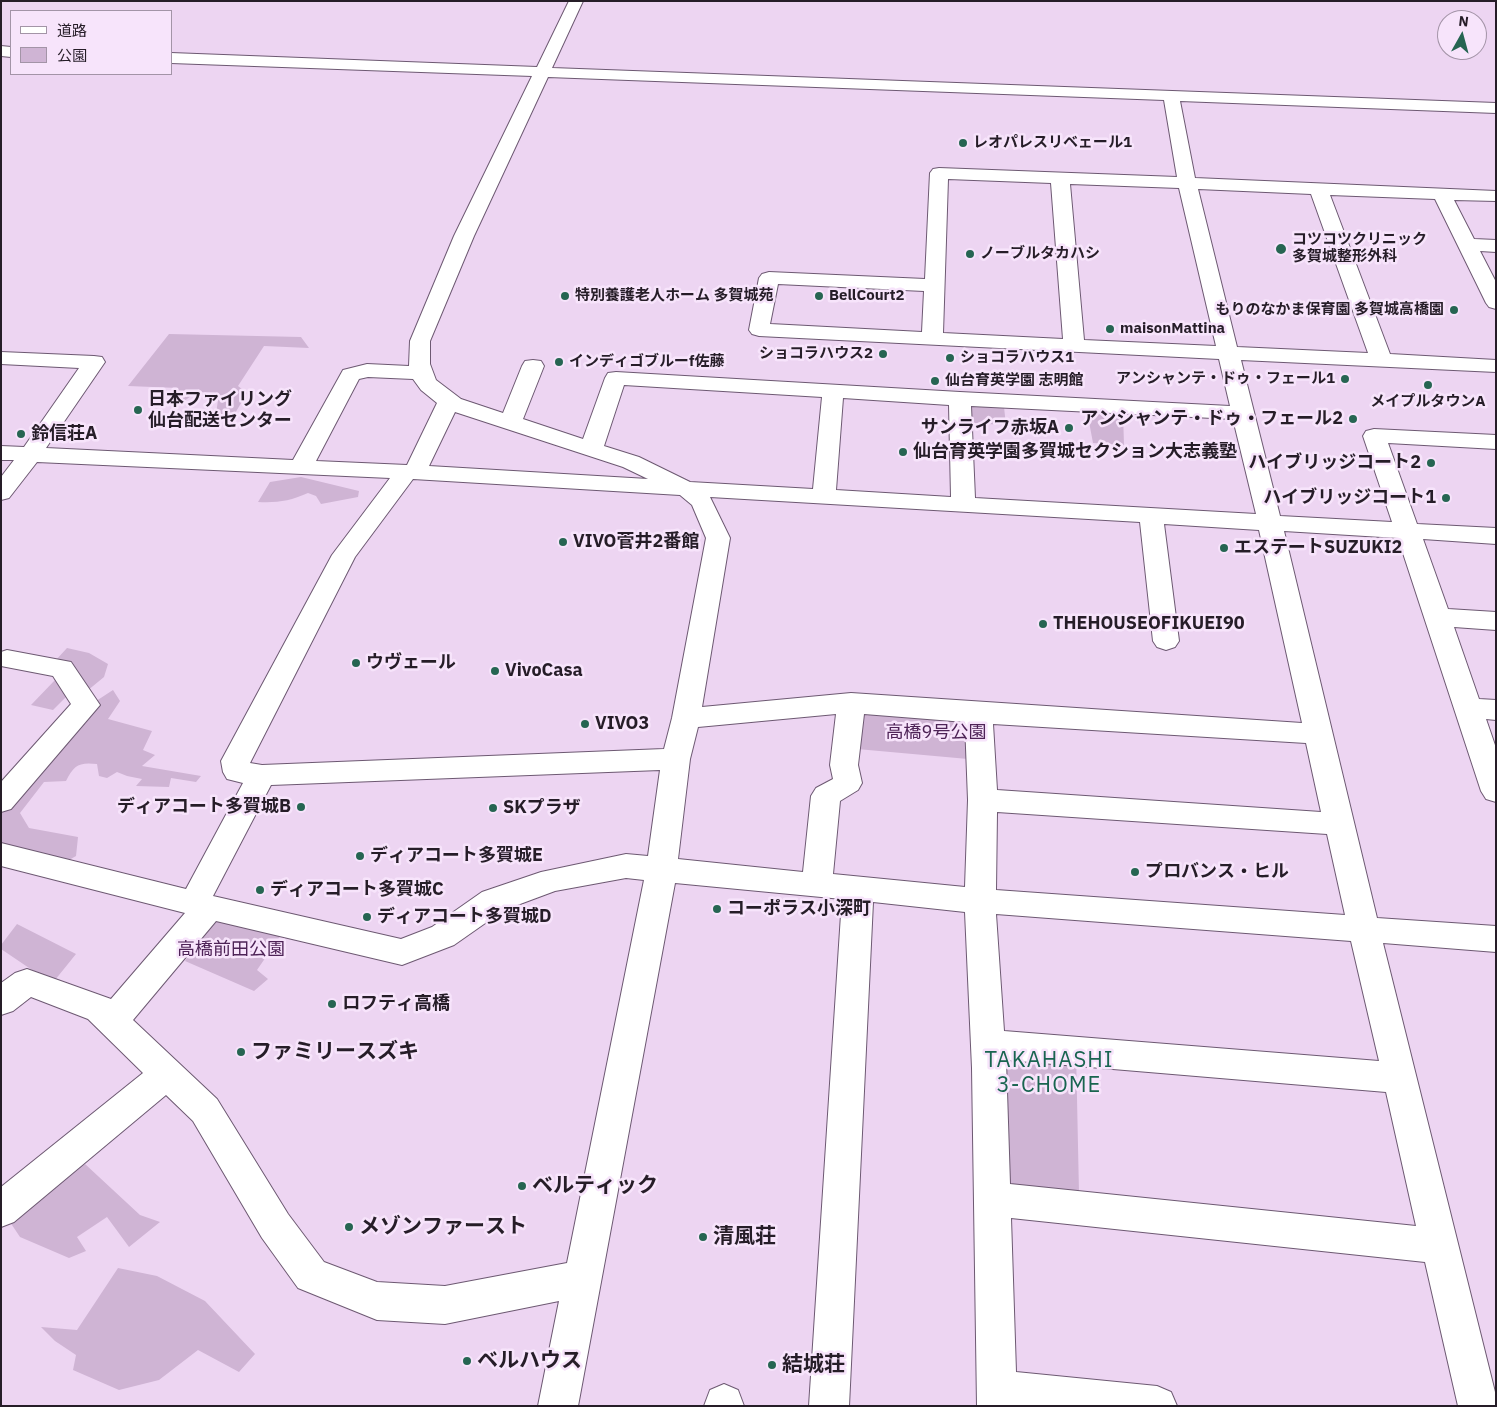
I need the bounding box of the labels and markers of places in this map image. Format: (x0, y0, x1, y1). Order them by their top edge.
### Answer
place label: レオパレスリベェール1 (973, 134, 1132, 152)
marker: レオパレスリベェール1 (957, 137, 969, 149)
place label: コツコツクリニック 多賀城整形外科 (1292, 231, 1427, 266)
marker: コツコツクリニック 多賀城整形外科 (1274, 242, 1288, 256)
place label: ノーブルタカハシ (980, 245, 1100, 263)
marker: ノーブルタカハシ (964, 248, 976, 260)
place label: 特別養護老人ホーム 多賀城苑 (575, 287, 774, 305)
place label: BellCourt2 (829, 287, 904, 305)
marker: 特別養護老人ホーム 多賀城苑 (559, 290, 571, 302)
marker: BellCourt2 (813, 290, 825, 302)
place label: もりのなかま保育園 多賀城高橋園 (1215, 301, 1444, 319)
marker: もりのなかま保育園 多賀城高橋園 (1448, 304, 1460, 316)
place label: maisonMattina (1120, 320, 1225, 338)
marker: maisonMattina (1104, 323, 1116, 335)
place label: ショコラハウス2 (759, 345, 873, 363)
marker: ショコラハウス2 (877, 348, 889, 360)
place label: ショコラハウス1 (960, 349, 1074, 367)
marker: ショコラハウス1 (944, 352, 956, 364)
place label: インディゴブルーf佐藤 (569, 353, 724, 371)
marker: インディゴブルーf佐藤 (553, 356, 565, 368)
place label: アンシャンテ・ドゥ・フェール1 (1116, 370, 1335, 388)
place label: 仙台育英学園 志明館 (945, 372, 1084, 390)
marker: アンシャンテ・ドゥ・フェール1 (1339, 373, 1351, 385)
marker: 仙台育英学園 志明館 (929, 375, 941, 387)
marker: メイプルタウンA (1422, 379, 1434, 391)
place label: 日本ファイリング 仙台配送センター (148, 389, 292, 432)
place label: メイプルタウンA (1370, 393, 1486, 411)
marker: 日本ファイリング 仙台配送センター (132, 404, 144, 416)
place label: アンシャンテ・ドゥ・フェール2 (1080, 408, 1343, 430)
marker: アンシャンテ・ドゥ・フェール2 (1347, 413, 1359, 425)
place label: サンライフ赤坂A (921, 417, 1059, 439)
marker: サンライフ赤坂A (1063, 422, 1075, 434)
place label: 鈴信荘A (31, 423, 97, 445)
marker: 鈴信荘A (15, 428, 27, 440)
place label: 仙台育英学園多賀城セクション大志義塾 (913, 441, 1237, 463)
marker: 仙台育英学園多賀城セクション大志義塾 (897, 446, 909, 458)
place label: ハイブリッジコート2 (1248, 452, 1421, 474)
marker: ハイブリッジコート2 (1425, 457, 1437, 469)
place label: ハイブリッジコート1 (1263, 487, 1436, 509)
marker: ハイブリッジコート1 (1440, 492, 1452, 504)
place label: VIVO菅井2番館 (573, 531, 699, 553)
marker: VIVO菅井2番館 (557, 536, 569, 548)
place label: エステートSUZUKI2 (1234, 537, 1402, 559)
marker: エステートSUZUKI2 (1218, 542, 1230, 554)
place label: THEHOUSEOFIKUEI90 (1053, 613, 1244, 635)
marker: THEHOUSEOFIKUEI90 (1037, 618, 1049, 630)
place label: ウヴェール (366, 652, 456, 674)
marker: ウヴェール (350, 657, 362, 669)
place label: VivoCasa (505, 660, 583, 682)
marker: VivoCasa (489, 665, 501, 677)
place label: VIVO3 (595, 713, 649, 735)
marker: VIVO3 (579, 718, 591, 730)
place label: ディアコート多賀城B (117, 796, 291, 818)
place label: SKプラザ (503, 797, 581, 819)
marker: ディアコート多賀城B (295, 801, 307, 813)
marker: SKプラザ (487, 802, 499, 814)
place label: ディアコート多賀城E (370, 845, 543, 867)
marker: ディアコート多賀城E (354, 850, 366, 862)
place label: プロバンス・ヒル (1145, 861, 1289, 883)
marker: プロバンス・ヒル (1129, 866, 1141, 878)
place label: ディアコート多賀城C (270, 879, 444, 901)
marker: ディアコート多賀城C (254, 884, 266, 896)
place label: コーポラス小深町 (727, 898, 871, 920)
marker: コーポラス小深町 (711, 903, 723, 915)
place label: ディアコート多賀城D (377, 906, 552, 928)
marker: ディアコート多賀城D (361, 911, 373, 923)
place label: ロフティ高橋 (342, 993, 450, 1015)
marker: ロフティ高橋 (326, 998, 338, 1010)
place label: ファミリースズキ (251, 1039, 419, 1065)
marker: ファミリースズキ (235, 1046, 247, 1058)
place label: ベルティック (532, 1173, 658, 1199)
marker: ベルティック (516, 1180, 528, 1192)
place label: メゾンファースト (359, 1214, 527, 1240)
marker: メゾンファースト (343, 1221, 355, 1233)
place label: 清風荘 (713, 1224, 776, 1250)
marker: 清風荘 (697, 1231, 709, 1243)
place label: ベルハウス (477, 1348, 582, 1374)
place label: 結城荘 (782, 1352, 845, 1378)
marker: ベルハウス (461, 1355, 473, 1367)
marker: 結城荘 (766, 1359, 778, 1371)

